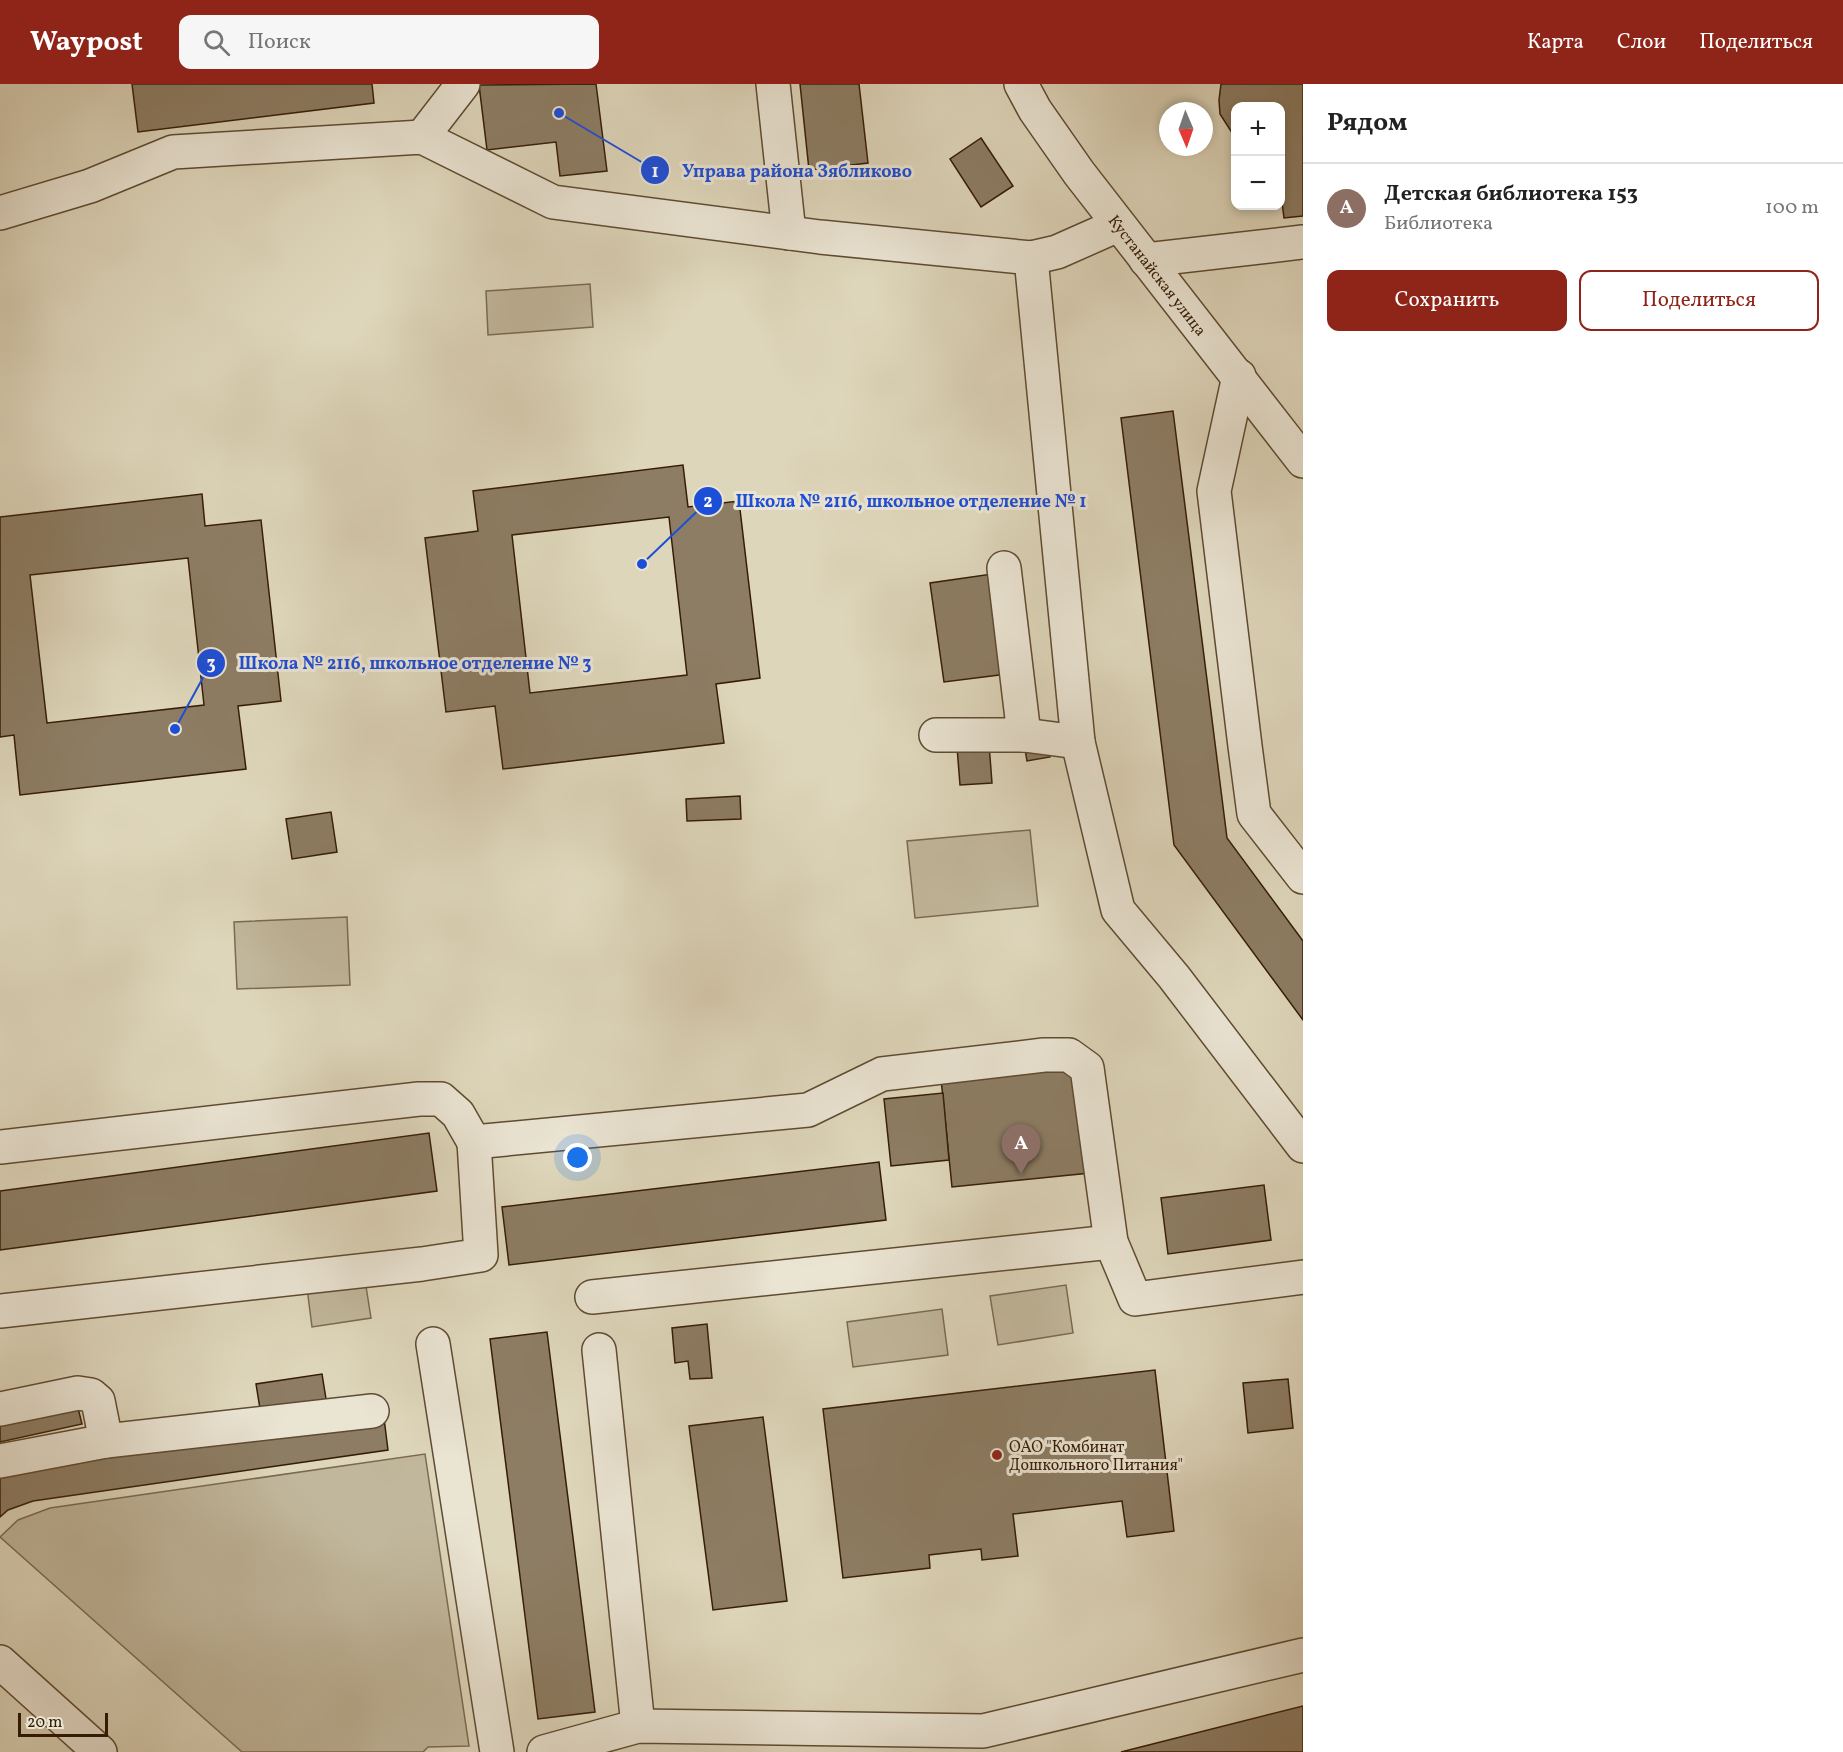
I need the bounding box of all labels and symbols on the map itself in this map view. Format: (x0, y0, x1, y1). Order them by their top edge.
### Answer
north arrow (1159, 102, 1213, 156)
callout: Управа района Зябликово (640, 152, 924, 188)
text: 1 (651, 160, 659, 185)
text: Управа района Зябликово (682, 160, 912, 185)
street label: Кустанайская улица (1102, 211, 1211, 341)
callout: Школа № 2116, школьное отделение № 1 (693, 483, 1098, 519)
text: 2 (703, 490, 713, 515)
text: Школа № 2116, школьное отделение № 1 (735, 490, 1087, 515)
callout: Школа № 2116, школьное отделение № 3 (196, 645, 603, 681)
text: 3 (206, 652, 216, 677)
text: Школа № 2116, школьное отделение № 3 (238, 652, 592, 677)
pin: A (1002, 1124, 1040, 1174)
your location (563, 1143, 592, 1172)
place label: ОАО "Комбинат Дошкольного Питания" (1009, 1437, 1183, 1477)
marker: ОАО "Комбинат Дошкольного Питания" (990, 1448, 1004, 1462)
scale bar (18, 1710, 108, 1738)

